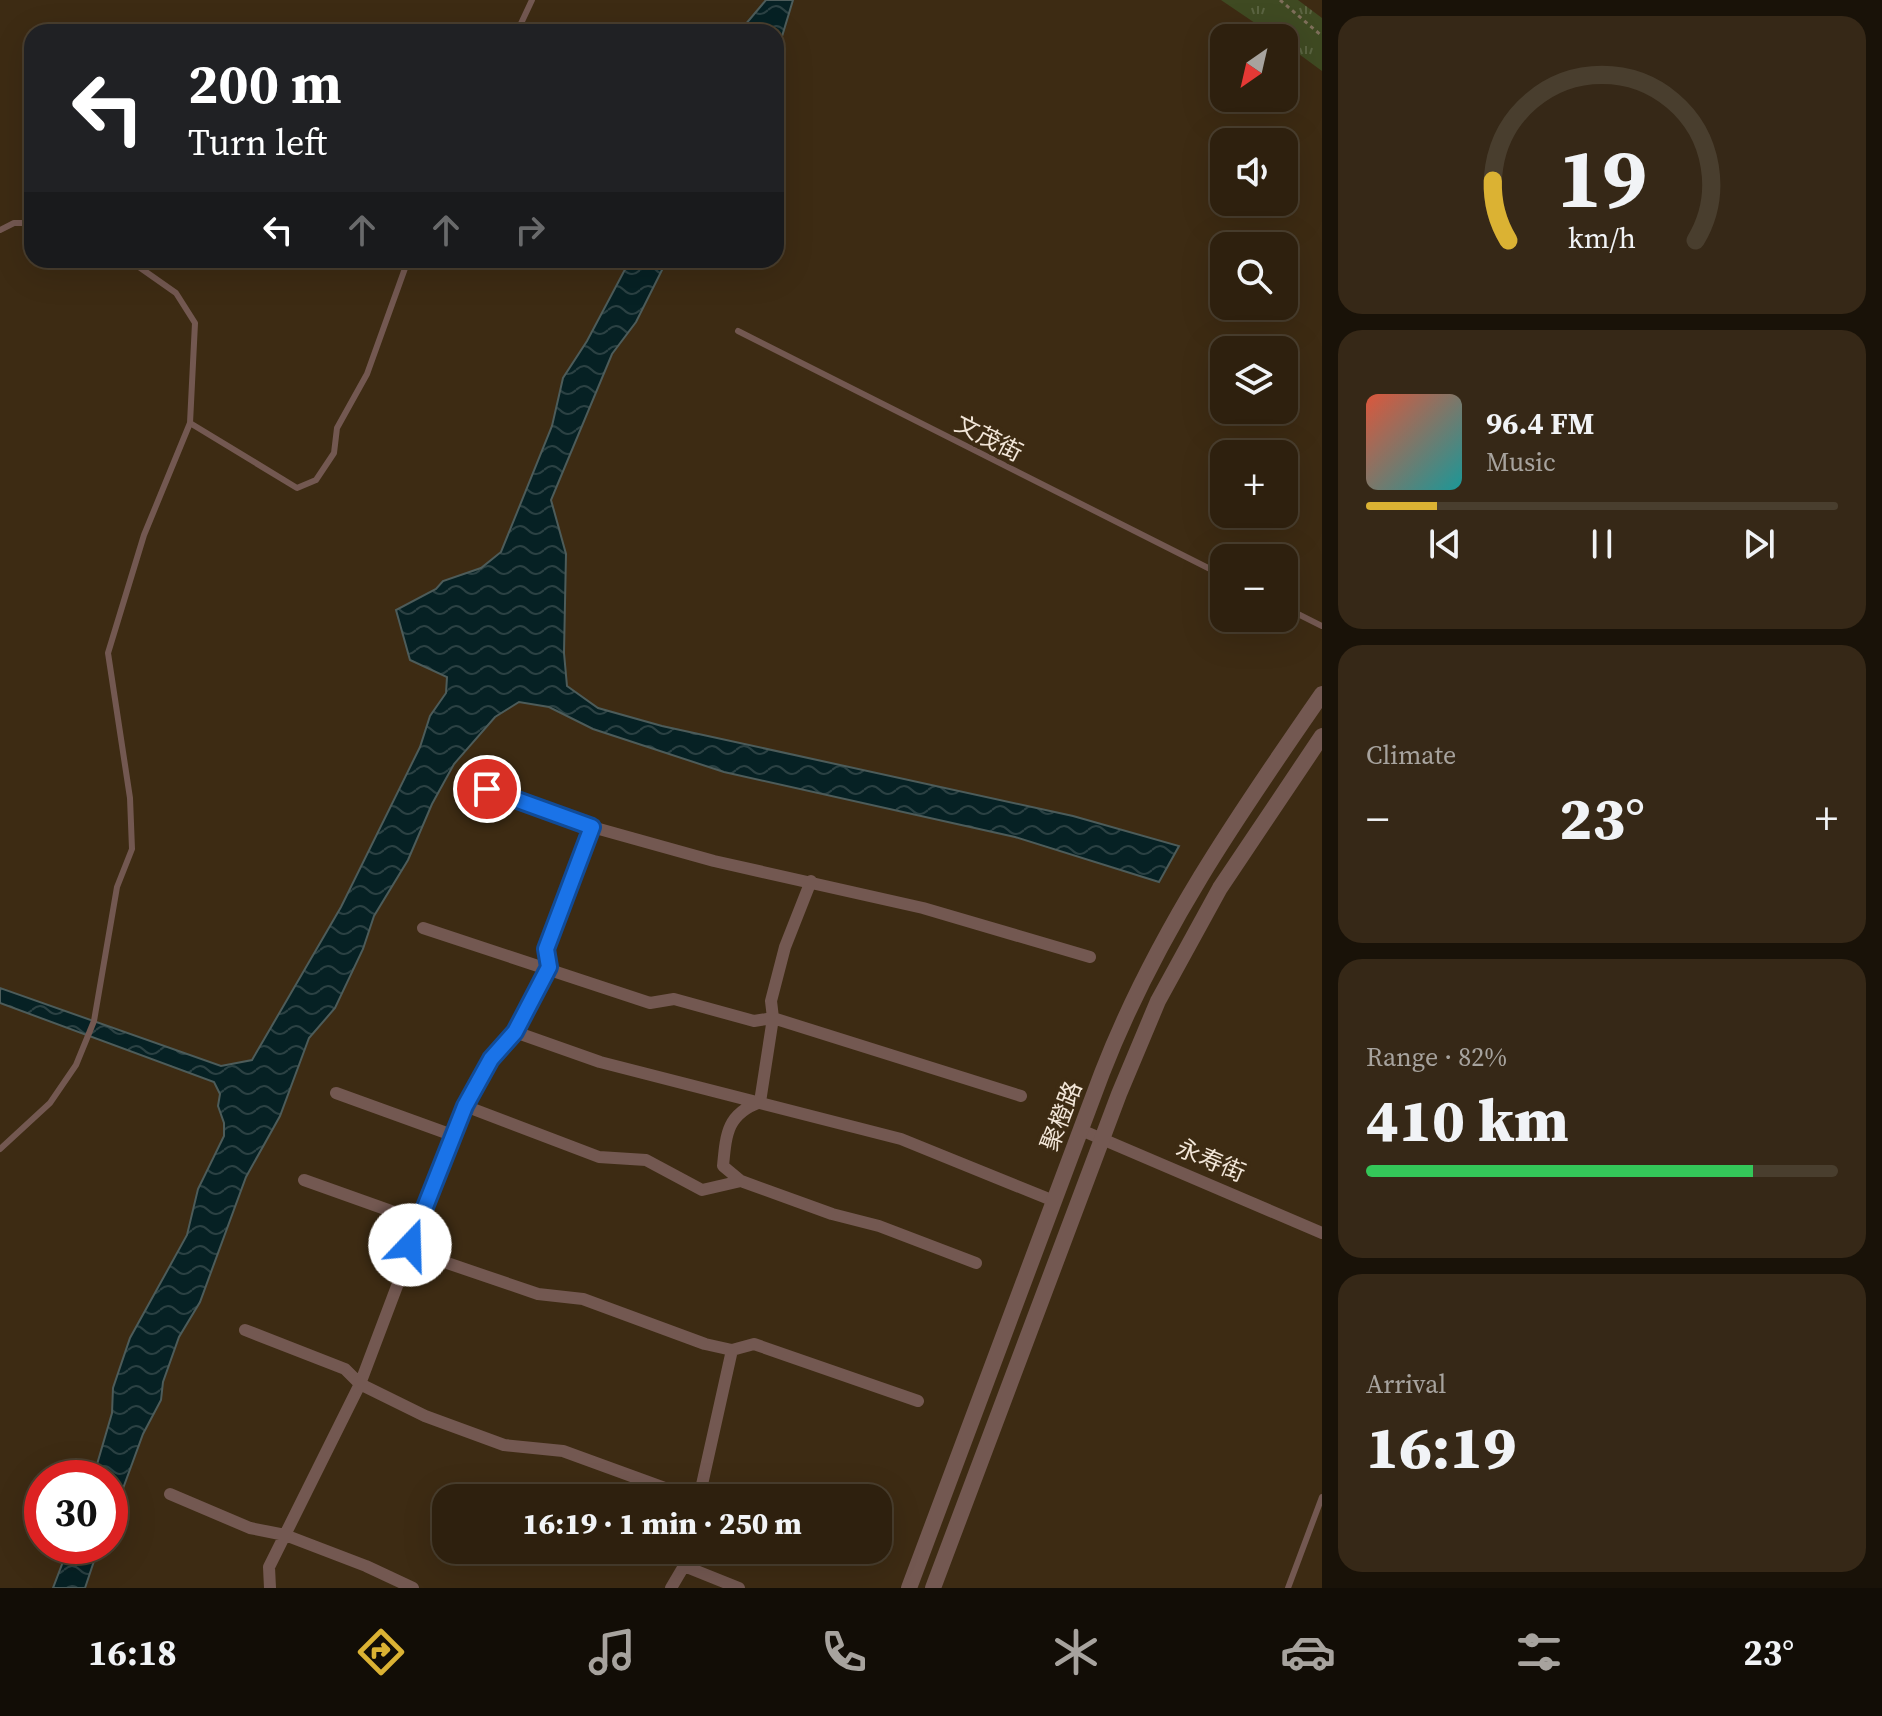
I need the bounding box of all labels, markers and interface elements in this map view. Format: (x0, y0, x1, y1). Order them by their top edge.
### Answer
north arrow (1210, 24, 1298, 112)
map controls (1210, 24, 1298, 632)
text: 200 m (188, 45, 342, 122)
icon: left (56, 56, 160, 160)
text: Turn left (188, 118, 327, 167)
text: 19 (1557, 121, 1647, 235)
button: sound (1210, 128, 1298, 216)
icon: left (256, 208, 300, 252)
icon: ahead (340, 208, 384, 252)
icon: ahead (424, 208, 468, 252)
icon: right (508, 208, 552, 252)
text: km/h (1568, 218, 1636, 258)
button: search (1210, 232, 1298, 320)
button: layers (1210, 336, 1298, 424)
text: 96.4 FM (1486, 403, 1594, 444)
street label: 文茂街 (949, 407, 1029, 469)
button: + (1210, 440, 1298, 528)
text: Music (1486, 444, 1556, 480)
icon: previous (1423, 522, 1467, 566)
icon: pause (1580, 522, 1624, 566)
icon: next (1737, 522, 1781, 566)
button: − (1210, 544, 1298, 632)
text: Climate (1366, 737, 1456, 773)
pin (453, 755, 521, 823)
icon: arrive (465, 767, 509, 811)
text: 23° (1559, 777, 1645, 859)
text: − (1366, 788, 1389, 849)
text: + (1815, 788, 1838, 849)
text: Range · 82% (1366, 1039, 1507, 1075)
street label: 聚橙路 (1033, 1076, 1089, 1156)
text: 410 km (1366, 1079, 1569, 1161)
street label: 永寿街 (1171, 1131, 1251, 1189)
position arrow (368, 1203, 452, 1287)
text: Arrival (1366, 1366, 1446, 1402)
text: 16:19 (1366, 1406, 1516, 1488)
speed limit sign: 30 (24, 1460, 128, 1564)
text: 16:19 · 1 min · 250 m (522, 1503, 802, 1544)
icon: directions (353, 1624, 409, 1680)
icon: music (584, 1624, 640, 1680)
icon: phone (816, 1624, 872, 1680)
icon: climate (1048, 1624, 1104, 1680)
icon: car (1280, 1624, 1336, 1680)
icon: filters (1511, 1624, 1567, 1680)
text: 16:18 (88, 1628, 177, 1677)
text: 23° (1743, 1628, 1794, 1677)

